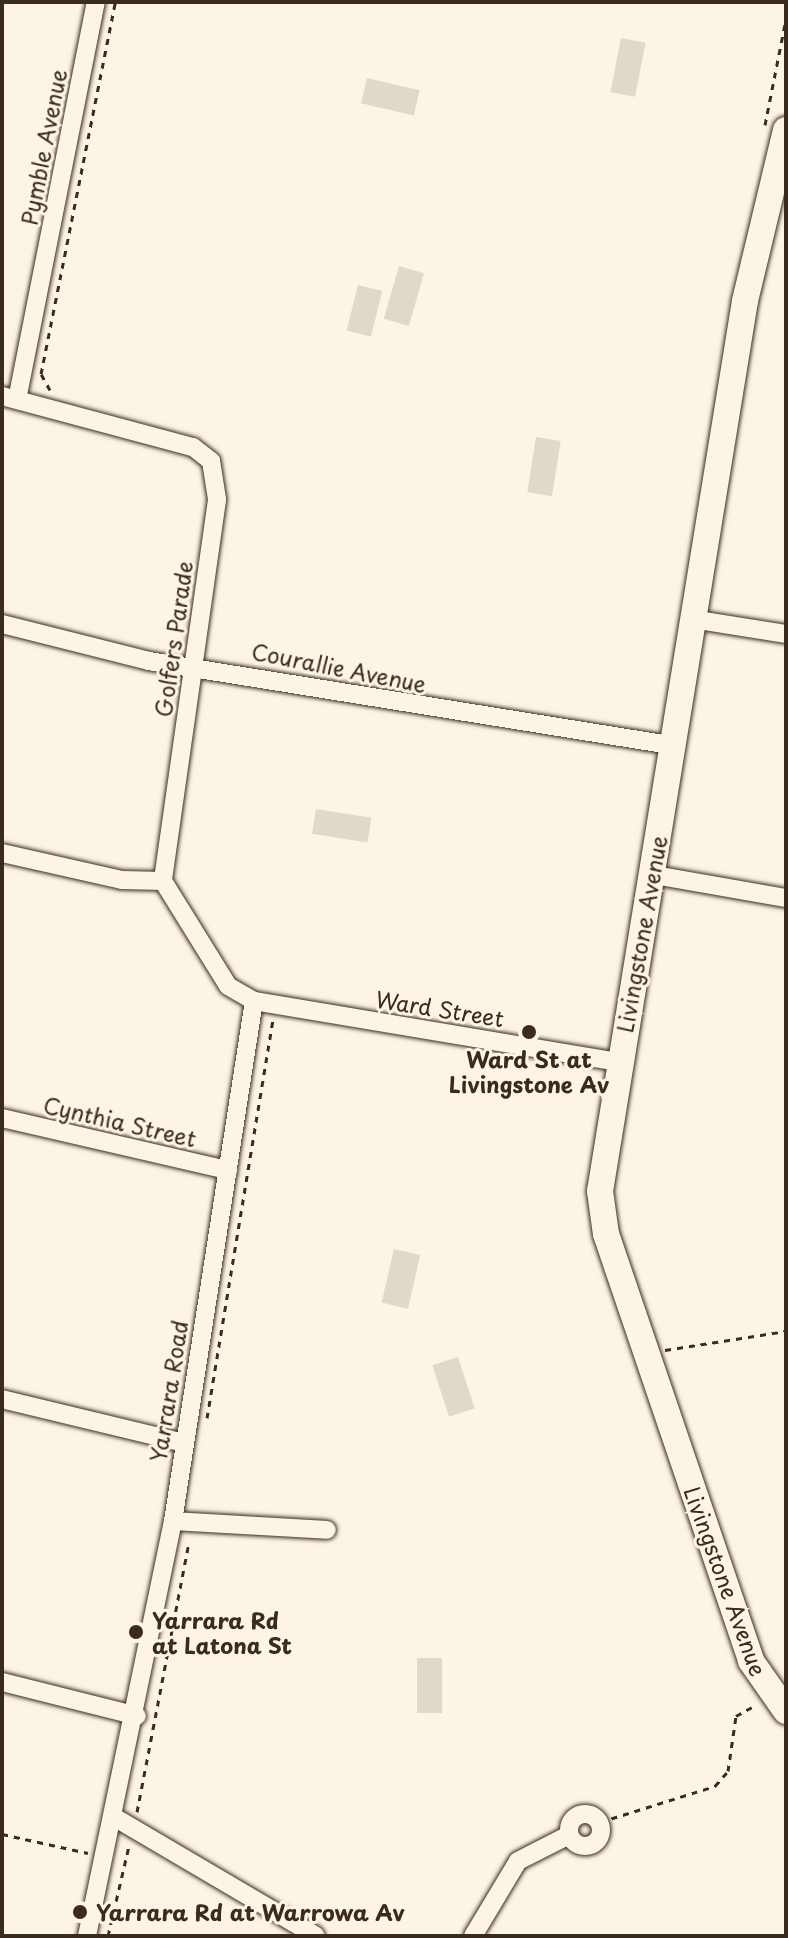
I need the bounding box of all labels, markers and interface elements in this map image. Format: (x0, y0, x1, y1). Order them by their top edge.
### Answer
street label: Pymble Avenue (15, 67, 71, 227)
street label: Golfers Parade (149, 559, 197, 719)
street label: Courallie Avenue (249, 637, 429, 697)
street label: Livingstone Avenue (611, 833, 671, 1035)
street label: Ward Street (374, 985, 506, 1031)
marker: Ward St at Livingstone Av (520, 1023, 538, 1041)
place label: Ward St at Livingstone Av (449, 1045, 609, 1096)
street label: Cynthia Street (41, 1091, 199, 1151)
street label: Yarrara Road (144, 1318, 192, 1464)
street label: Livingstone Avenue (679, 1483, 773, 1679)
place label: Yarrara Rd at Latona St (152, 1606, 293, 1658)
marker: Yarrara Rd at Latona St (127, 1623, 145, 1641)
place label: Yarrara Rd at Warrowa Av (96, 1899, 405, 1925)
marker: Yarrara Rd at Warrowa Av (71, 1903, 89, 1921)

